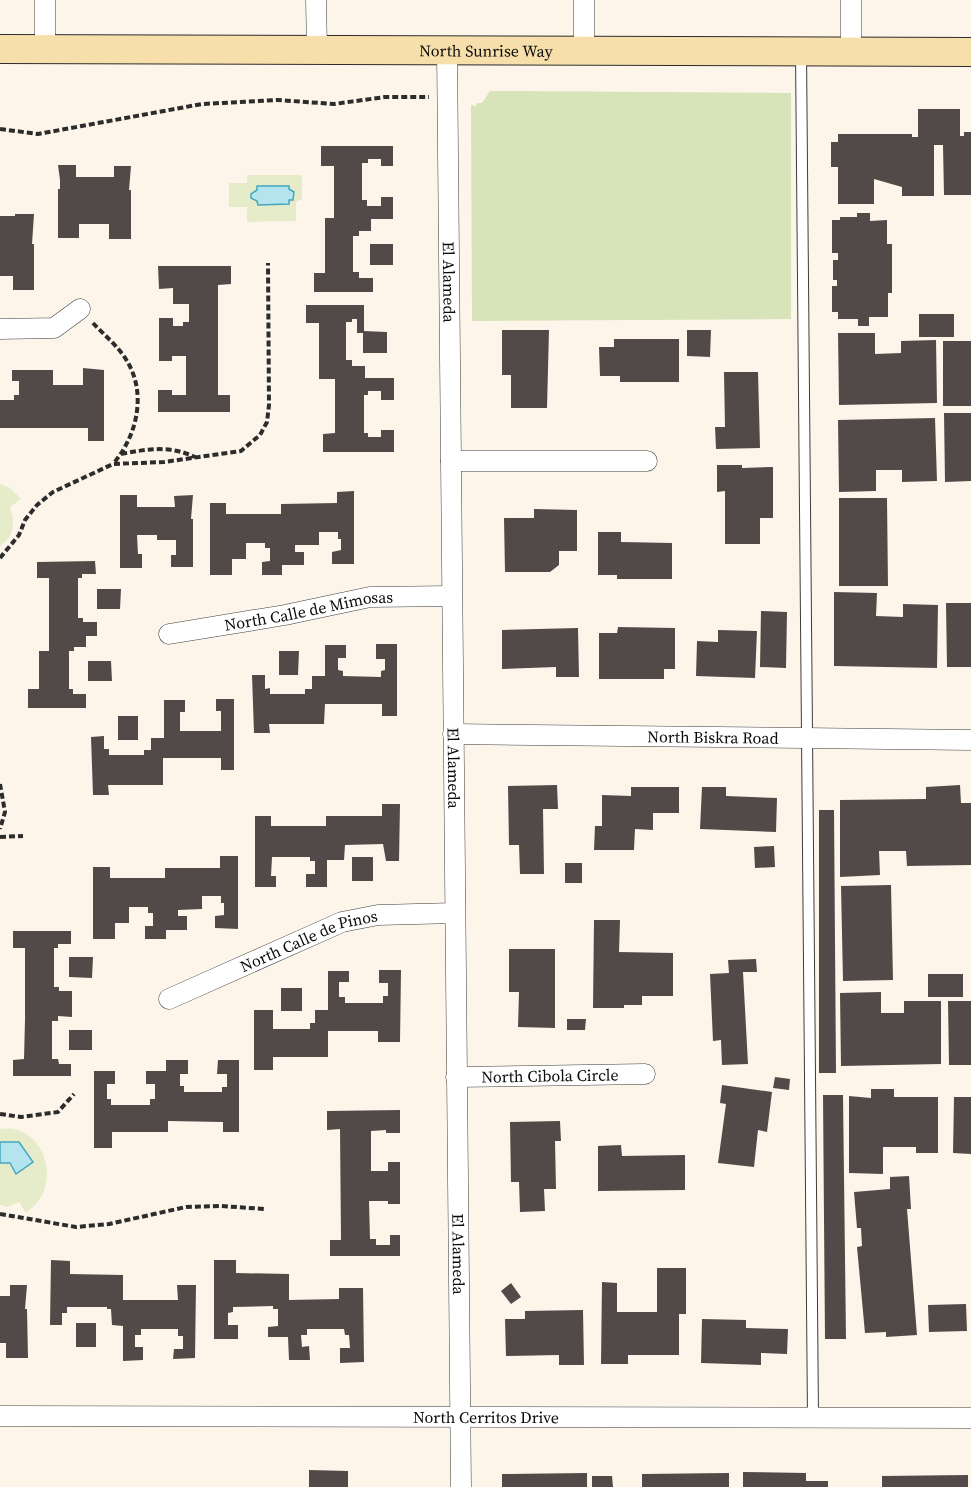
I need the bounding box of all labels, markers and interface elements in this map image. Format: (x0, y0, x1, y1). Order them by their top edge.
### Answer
street label: North Sunrise Way (419, 39, 554, 62)
street label: El Alameda (438, 241, 461, 324)
street label: North Calle de Mimosas (223, 586, 393, 636)
street label: North Biskra Road (647, 725, 779, 749)
street label: El Alameda (443, 727, 465, 809)
street label: North Calle de Pinos (236, 904, 379, 977)
street label: North Cibola Circle (481, 1063, 619, 1088)
street label: El Alameda (447, 1213, 470, 1295)
street label: North Cerritos Drive (413, 1406, 559, 1428)

